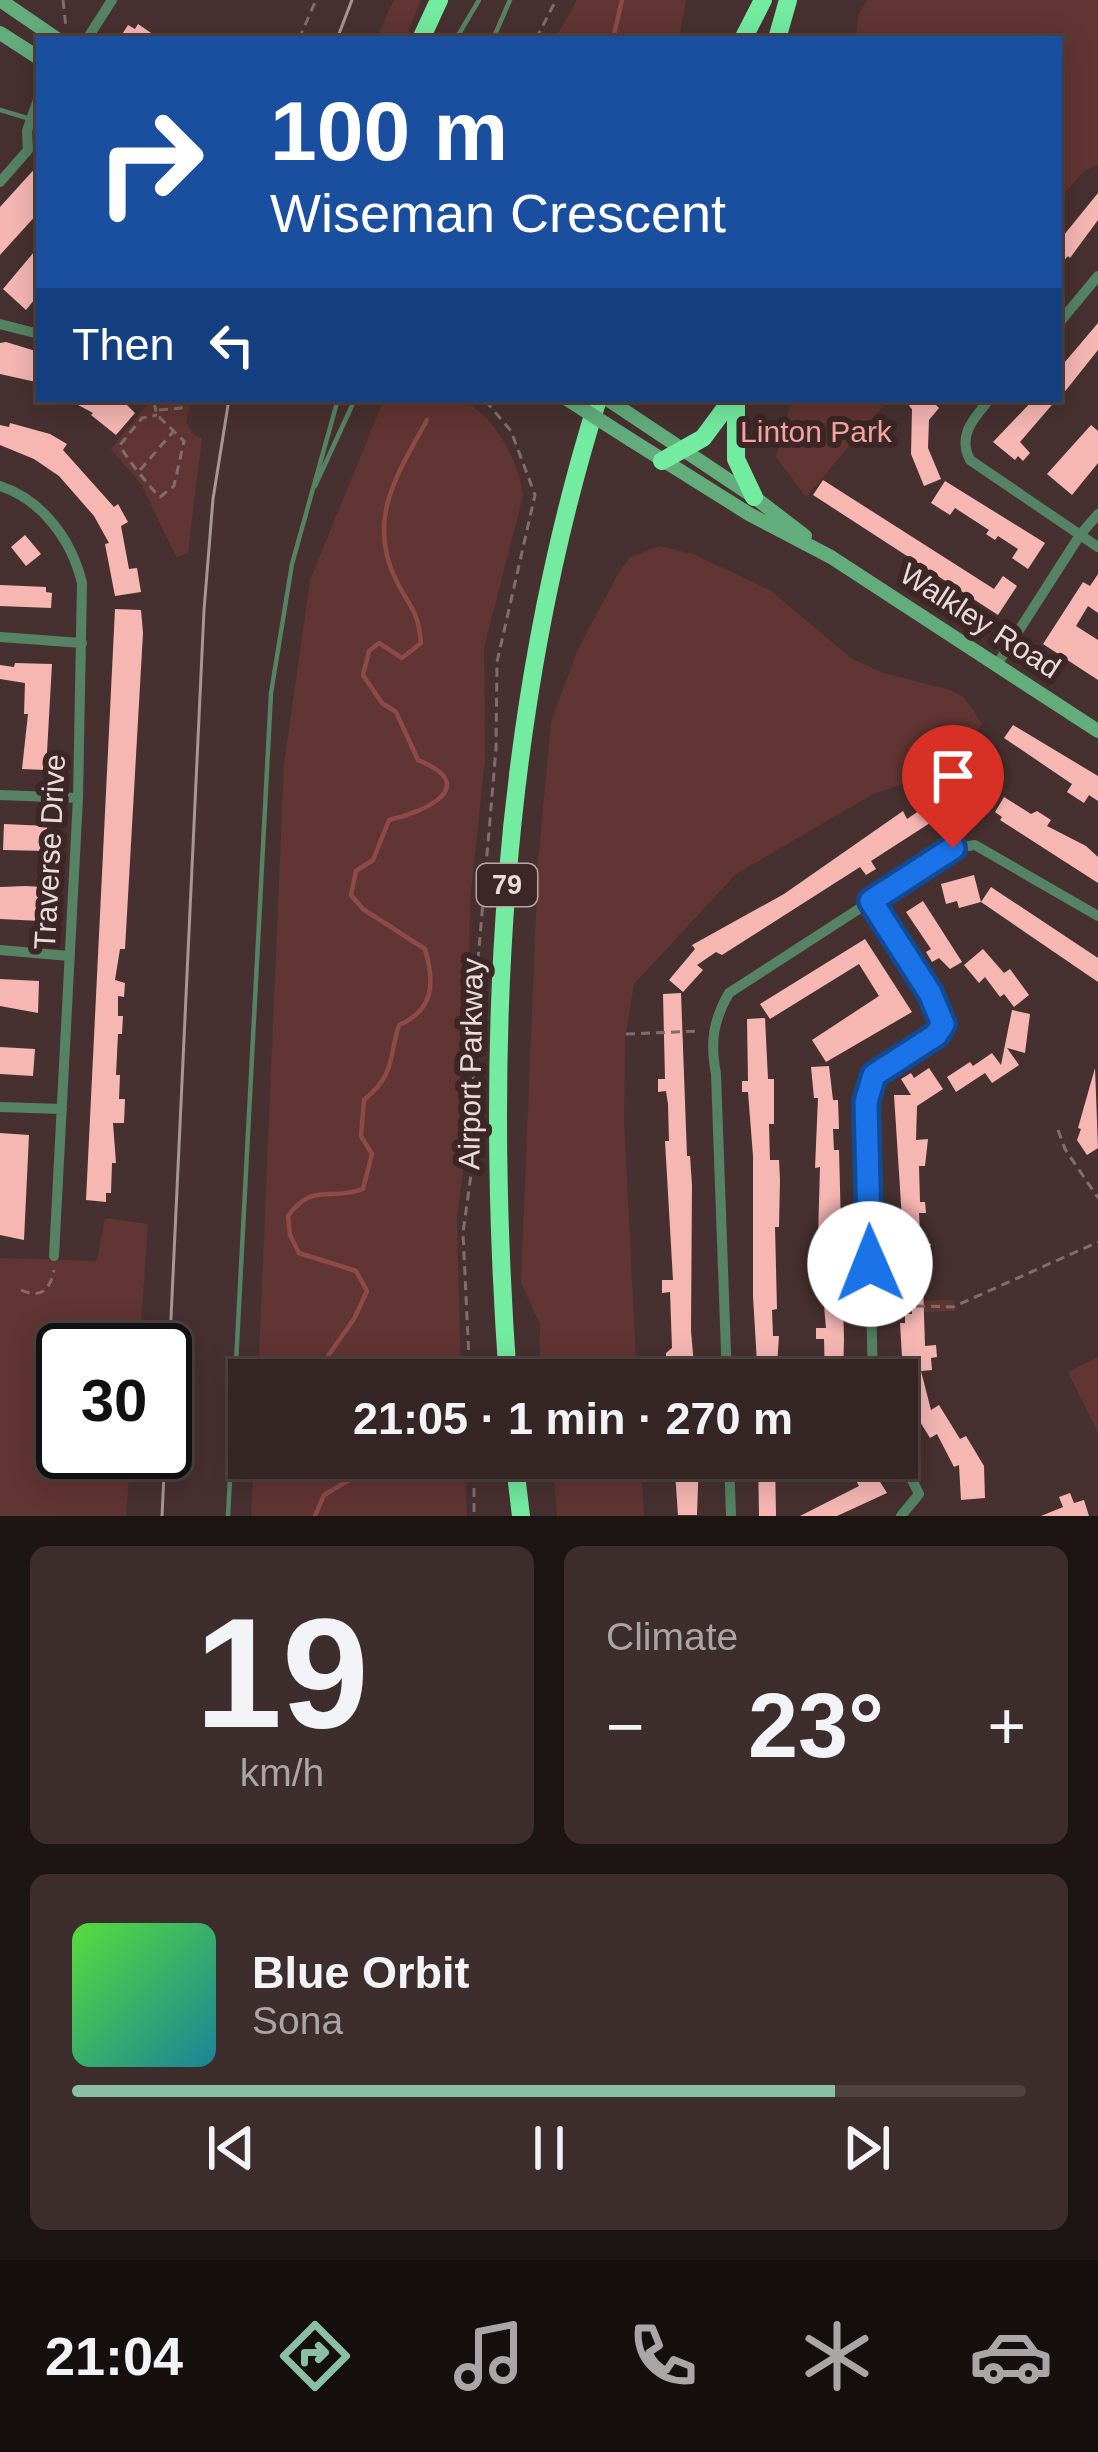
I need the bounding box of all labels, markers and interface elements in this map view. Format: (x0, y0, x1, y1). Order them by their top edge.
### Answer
icon: right (72, 84, 228, 240)
text: 100 m (270, 84, 508, 178)
text: Wiseman Crescent (270, 183, 726, 243)
icon: left (199, 312, 265, 378)
text: Then (72, 319, 175, 370)
park label: Linton Park (740, 415, 893, 448)
street label: Walkley Road (894, 557, 1066, 685)
pin (902, 725, 1004, 848)
icon: arrive (920, 743, 986, 809)
street label: Traverse Drive (28, 753, 71, 951)
road number: 79 (477, 864, 537, 906)
street label: Airport Parkway (452, 958, 489, 1170)
position arrow (807, 1201, 933, 1327)
speed limit sign: 30 (36, 1323, 192, 1479)
text: 21:05 · 1 min · 270 m (353, 1393, 793, 1444)
text: 19 (195, 1586, 369, 1760)
text: Climate (606, 1615, 738, 1658)
text: 23° (748, 1676, 884, 1776)
text: − (606, 1689, 645, 1763)
text: + (987, 1689, 1026, 1763)
text: km/h (240, 1751, 324, 1794)
text: Blue Orbit (252, 1947, 470, 1998)
text: Sona (252, 1999, 343, 2042)
icon: previous (198, 2115, 264, 2181)
icon: pause (516, 2115, 582, 2181)
icon: next (834, 2115, 900, 2181)
icon: directions (273, 2314, 357, 2398)
icon: music (447, 2314, 531, 2398)
icon: phone (621, 2314, 705, 2398)
icon: climate (795, 2314, 879, 2398)
icon: car (969, 2314, 1053, 2398)
text: 21:04 (45, 2326, 183, 2386)

